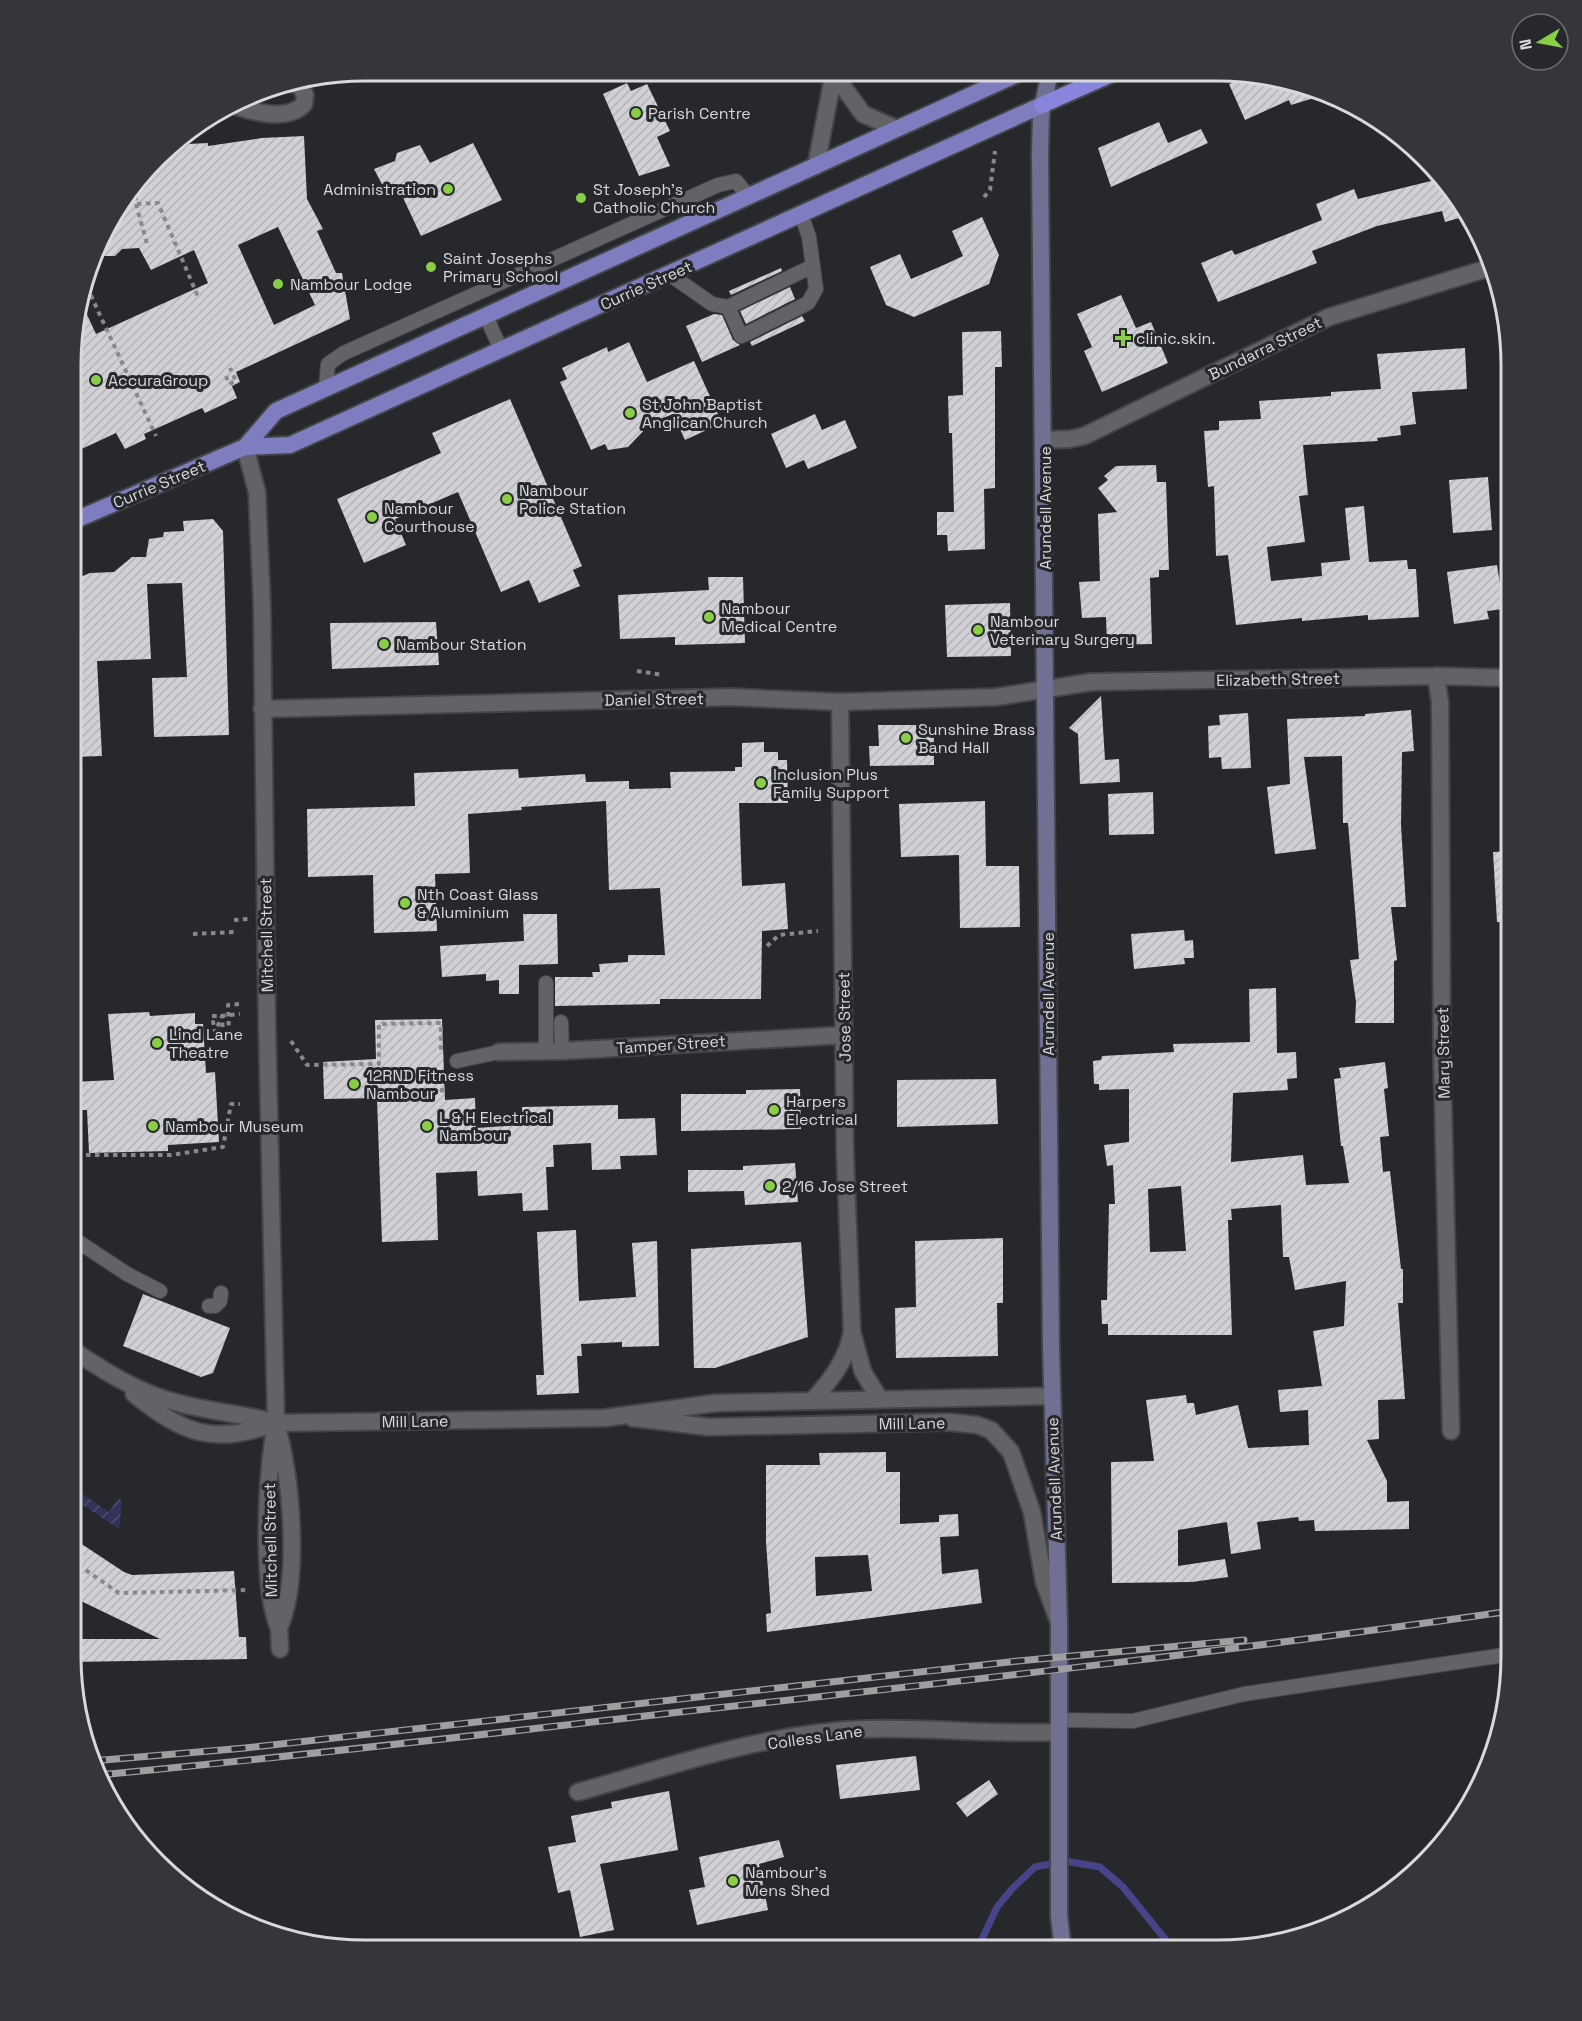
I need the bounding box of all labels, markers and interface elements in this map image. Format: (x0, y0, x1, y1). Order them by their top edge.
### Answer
north arrow (1510, 12, 1570, 72)
text: N (1514, 37, 1537, 52)
place label: Parish Centre (648, 103, 751, 124)
marker: Parish Centre (629, 106, 643, 120)
place label: Administration (323, 179, 436, 200)
place label: St Joseph's Catholic Church (593, 179, 715, 218)
marker: Administration (441, 182, 455, 196)
marker: St Joseph's Catholic Church (574, 191, 588, 205)
place label: Saint Josephs Primary School (443, 248, 558, 287)
street label: Currie Street (597, 256, 695, 315)
marker: Saint Josephs Primary School (424, 260, 438, 274)
place label: Nambour Lodge (290, 274, 412, 295)
marker: Nambour Lodge (271, 277, 285, 291)
street label: Bundarra Street (1205, 312, 1325, 385)
place label: clinic.skin. (1136, 328, 1215, 349)
marker: clinic.skin. (1114, 329, 1132, 347)
place label: AccuraGroup (108, 370, 208, 391)
marker: AccuraGroup (89, 373, 103, 387)
place label: St John Baptist Anglican Church (642, 394, 768, 433)
marker: St John Baptist Anglican Church (623, 406, 637, 420)
street label: Arundell Avenue (1035, 446, 1056, 570)
street label: Currie Street (110, 456, 209, 513)
place label: Nambour Police Station (519, 480, 626, 519)
marker: Nambour Police Station (500, 492, 514, 506)
place label: Nambour Courthouse (384, 498, 475, 537)
marker: Nambour Courthouse (365, 510, 379, 524)
place label: Nambour Medical Centre (721, 598, 837, 637)
marker: Nambour Medical Centre (702, 610, 716, 624)
place label: Nambour Veterinary Surgery (990, 611, 1135, 650)
marker: Nambour Veterinary Surgery (971, 623, 985, 637)
place label: Nambour Station (396, 634, 527, 655)
marker: Nambour Station (377, 637, 391, 651)
street label: Elizabeth Street (1216, 668, 1340, 691)
street label: Daniel Street (604, 688, 704, 711)
place label: Sunshine Brass Band Hall (918, 719, 1035, 758)
marker: Sunshine Brass Band Hall (899, 731, 913, 745)
place label: Inclusion Plus Family Support (773, 764, 890, 803)
marker: Inclusion Plus Family Support (754, 776, 768, 790)
street label: Mitchell Street (255, 878, 278, 992)
place label: Nth Coast Glass & Aluminium (417, 884, 538, 923)
marker: Nth Coast Glass & Aluminium (398, 896, 412, 910)
street label: Arundell Avenue (1038, 932, 1059, 1056)
street label: Jose Street (833, 972, 856, 1062)
street label: Mary Street (1432, 1007, 1455, 1099)
place label: Lind Lane Theatre (169, 1024, 243, 1063)
street label: Tamper Street (616, 1030, 727, 1059)
marker: Lind Lane Theatre (150, 1036, 164, 1050)
place label: 12RND Fitness Nambour (366, 1065, 474, 1104)
marker: 12RND Fitness Nambour (347, 1077, 361, 1091)
place label: Harpers Electrical (786, 1091, 858, 1130)
marker: Harpers Electrical (767, 1103, 781, 1117)
place label: L & H Electrical Nambour (439, 1107, 551, 1146)
place label: Nambour Museum (165, 1116, 304, 1137)
marker: Nambour Museum (146, 1119, 160, 1133)
marker: L & H Electrical Nambour (420, 1119, 434, 1133)
place label: 2/16 Jose Street (782, 1176, 908, 1197)
marker: 2/16 Jose Street (763, 1179, 777, 1193)
street label: Mill Lane (381, 1410, 449, 1433)
street label: Mill Lane (878, 1412, 946, 1435)
street label: Arundell Avenue (1042, 1417, 1067, 1541)
street label: Mitchell Street (259, 1483, 282, 1597)
street label: Colless Lane (766, 1720, 864, 1755)
place label: Nambour's Mens Shed (745, 1862, 830, 1901)
marker: Nambour's Mens Shed (726, 1874, 740, 1888)

